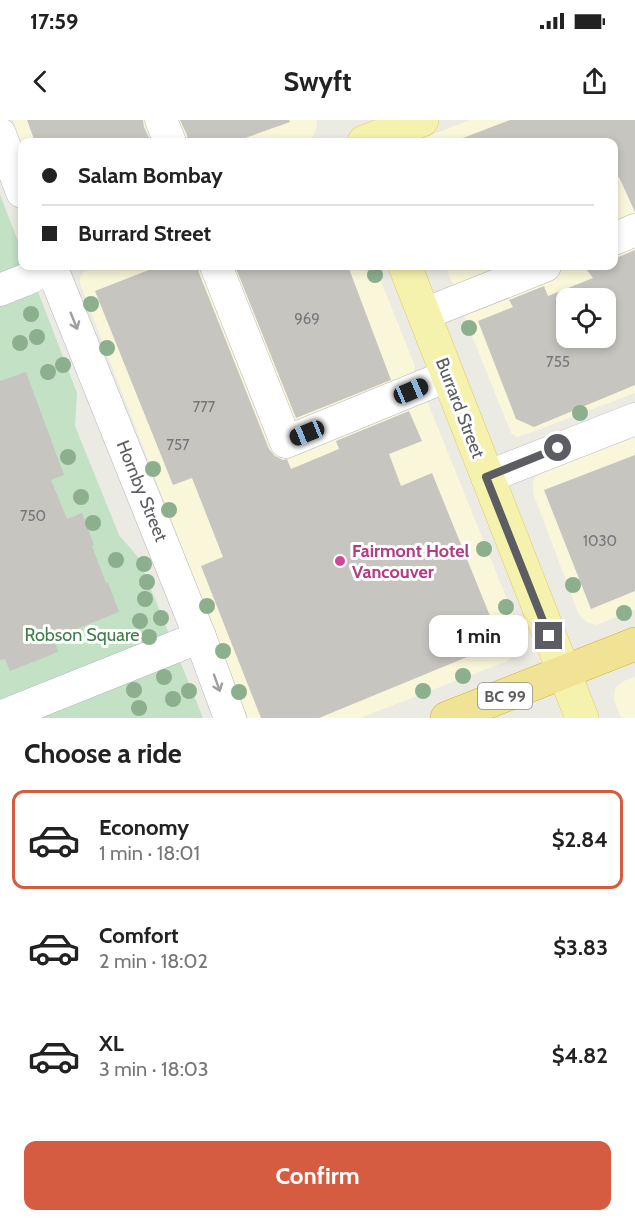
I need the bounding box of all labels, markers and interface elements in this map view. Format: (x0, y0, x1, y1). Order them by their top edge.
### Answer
text: 17:59 (30, 8, 78, 35)
icon: back (24, 65, 57, 98)
text: Swyft (284, 65, 352, 98)
icon: share (578, 65, 611, 98)
text: Salam Bombay (78, 162, 223, 189)
text: Burrard Street (78, 220, 211, 247)
map controls (556, 288, 616, 348)
button: locate (556, 288, 616, 348)
house number: 969 (294, 310, 320, 328)
one-way arrow (69, 311, 80, 329)
house number: 755 (546, 353, 570, 371)
street label: Burrard Street (431, 355, 489, 461)
car (391, 376, 431, 406)
house number: 777 (193, 398, 216, 416)
car (287, 418, 327, 448)
route start (544, 434, 571, 461)
house number: 757 (166, 436, 190, 454)
street label: Hornby Street (112, 437, 172, 545)
house number: 750 (20, 507, 46, 525)
house number: 1030 (583, 532, 617, 550)
place label: Fairmont Hotel Vancouver (352, 540, 469, 583)
marker: Fairmont Hotel Vancouver (333, 554, 347, 568)
callout: 1 min (429, 615, 528, 657)
route end (535, 622, 562, 649)
park label: Robson Square (24, 624, 140, 646)
text: 1 min (456, 624, 501, 648)
one-way arrow (213, 673, 224, 692)
road number: BC 99 (478, 683, 532, 709)
text: Choose a ride (24, 737, 182, 770)
icon: car (27, 813, 81, 867)
text: Economy (99, 814, 189, 841)
text: $2.84 (552, 826, 608, 853)
text: 1 min · 18:01 (99, 841, 200, 865)
icon: car (27, 921, 81, 975)
text: Comfort (99, 922, 178, 949)
text: $3.83 (553, 934, 608, 961)
text: 2 min · 18:02 (99, 949, 208, 973)
icon: car (27, 1029, 81, 1083)
text: XL (99, 1030, 124, 1057)
text: $4.82 (552, 1042, 608, 1069)
text: 3 min · 18:03 (99, 1057, 209, 1081)
button: Confirm (24, 1141, 611, 1210)

